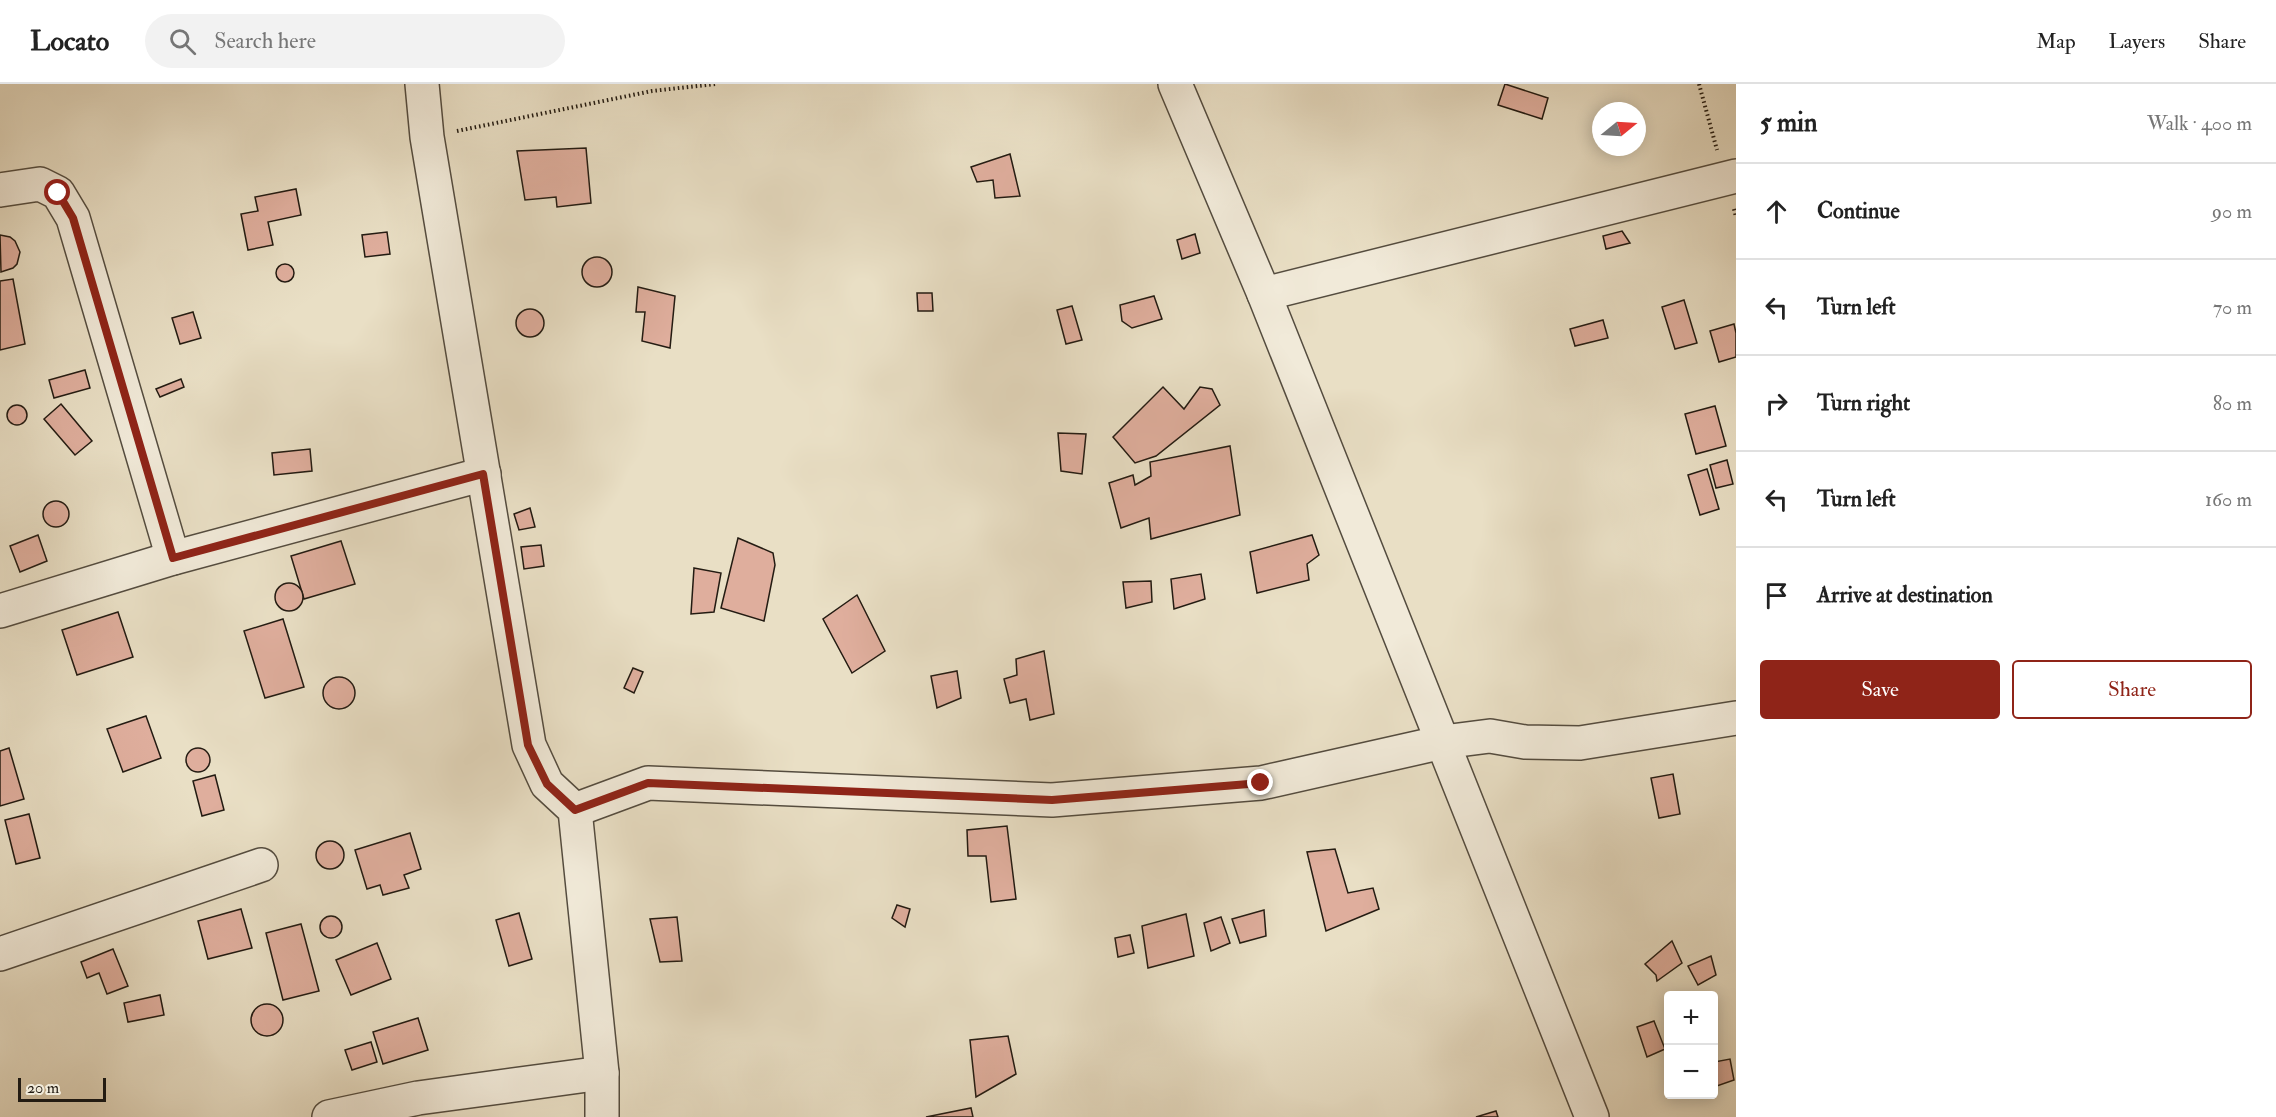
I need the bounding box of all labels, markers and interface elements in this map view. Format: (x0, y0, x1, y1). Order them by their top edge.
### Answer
search box (145, 14, 565, 68)
text: Locato (30, 24, 109, 59)
icon: search (166, 25, 199, 58)
text: Search here (214, 27, 316, 55)
text: Map (2036, 28, 2076, 55)
text: Layers (2109, 28, 2165, 55)
text: Share (2198, 28, 2246, 55)
north arrow (1592, 102, 1646, 156)
text: 5 min (1760, 107, 1817, 139)
text: Walk · 400 m (2147, 111, 2252, 136)
route start (44, 179, 70, 205)
icon: ahead (1760, 195, 1793, 228)
text: Continue (1817, 197, 1900, 225)
text: 90 m (2212, 199, 2252, 224)
icon: left (1760, 291, 1793, 324)
text: Turn left (1817, 293, 1896, 321)
text: 70 m (2213, 295, 2252, 320)
icon: right (1760, 387, 1793, 420)
text: Turn right (1817, 389, 1910, 417)
text: 80 m (2213, 391, 2252, 416)
icon: left (1760, 483, 1793, 516)
text: Turn left (1817, 485, 1896, 513)
text: 160 m (2205, 487, 2252, 512)
icon: arrive (1760, 579, 1793, 612)
text: Arrive at destination (1817, 581, 1993, 609)
button: Save (1760, 660, 2000, 719)
button: Share (2012, 660, 2252, 719)
route end (1247, 769, 1273, 795)
map controls (1664, 991, 1718, 1099)
button: + (1664, 991, 1718, 1045)
button: − (1664, 1045, 1718, 1099)
scale bar (18, 1075, 106, 1102)
text: 20 m (27, 1078, 59, 1098)

